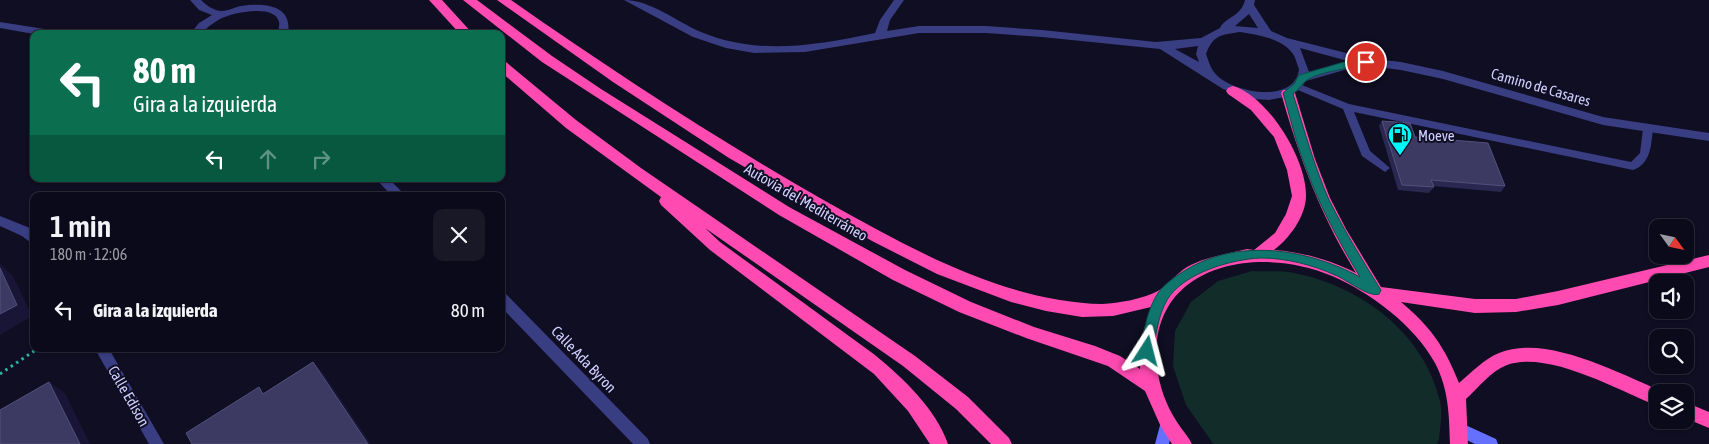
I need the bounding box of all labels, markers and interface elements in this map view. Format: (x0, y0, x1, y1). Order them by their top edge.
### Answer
pin (1345, 41, 1387, 83)
icon: arrive (1352, 48, 1380, 76)
icon: left (50, 50, 115, 115)
text: 80 m (133, 50, 196, 90)
street label: Camino de Casares (1489, 65, 1593, 109)
text: Gira a la izquierda (133, 91, 277, 117)
fuel station icon: Moeve (1387, 122, 1413, 156)
place label: Moeve (1418, 127, 1455, 144)
icon: left (201, 145, 229, 173)
icon: ahead (254, 145, 282, 173)
icon: right (307, 145, 335, 173)
street label: Autovía del Mediterráneo (741, 160, 871, 244)
text: 1 min (50, 209, 111, 243)
button: close (433, 209, 485, 261)
north arrow (1649, 219, 1694, 264)
map controls (1649, 219, 1694, 429)
text: 180 m · 12:06 (50, 245, 127, 263)
button: sound (1649, 274, 1694, 319)
icon: left (50, 296, 78, 324)
text: Gira a la izquierda (93, 299, 218, 321)
text: 80 m (451, 299, 485, 321)
street label: Calle Ada Byron (548, 322, 620, 396)
position arrow (1120, 324, 1172, 376)
button: search (1649, 329, 1694, 374)
street label: Calle Edison (105, 363, 153, 429)
button: layers (1649, 384, 1694, 429)

